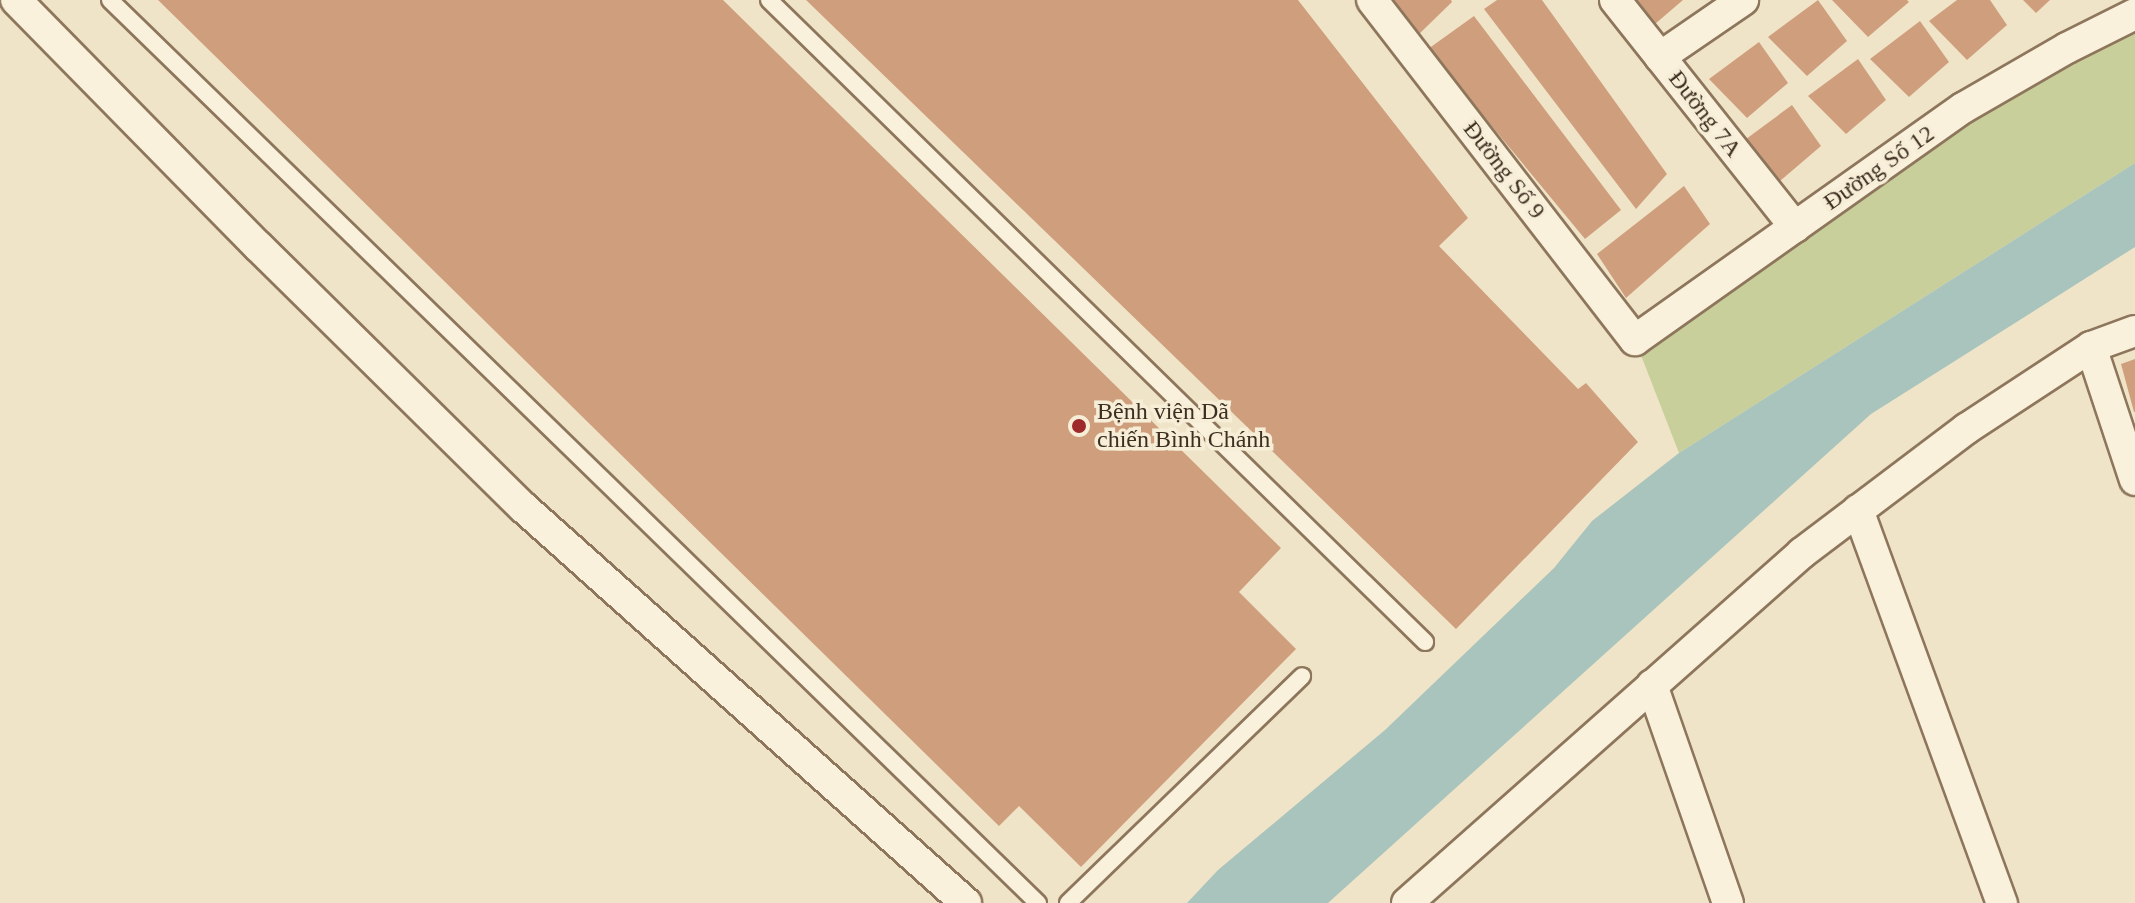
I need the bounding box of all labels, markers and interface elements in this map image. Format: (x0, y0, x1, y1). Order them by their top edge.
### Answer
street label: Đường 7A (1662, 65, 1748, 163)
street label: Đường Số 9 (1457, 115, 1551, 225)
street label: Đường Số 12 (1818, 119, 1940, 217)
place label: Bệnh viện Dã chiến Bình Chánh (1097, 398, 1270, 454)
marker: Bệnh viện Dã chiến Bình Chánh (1068, 415, 1090, 437)

